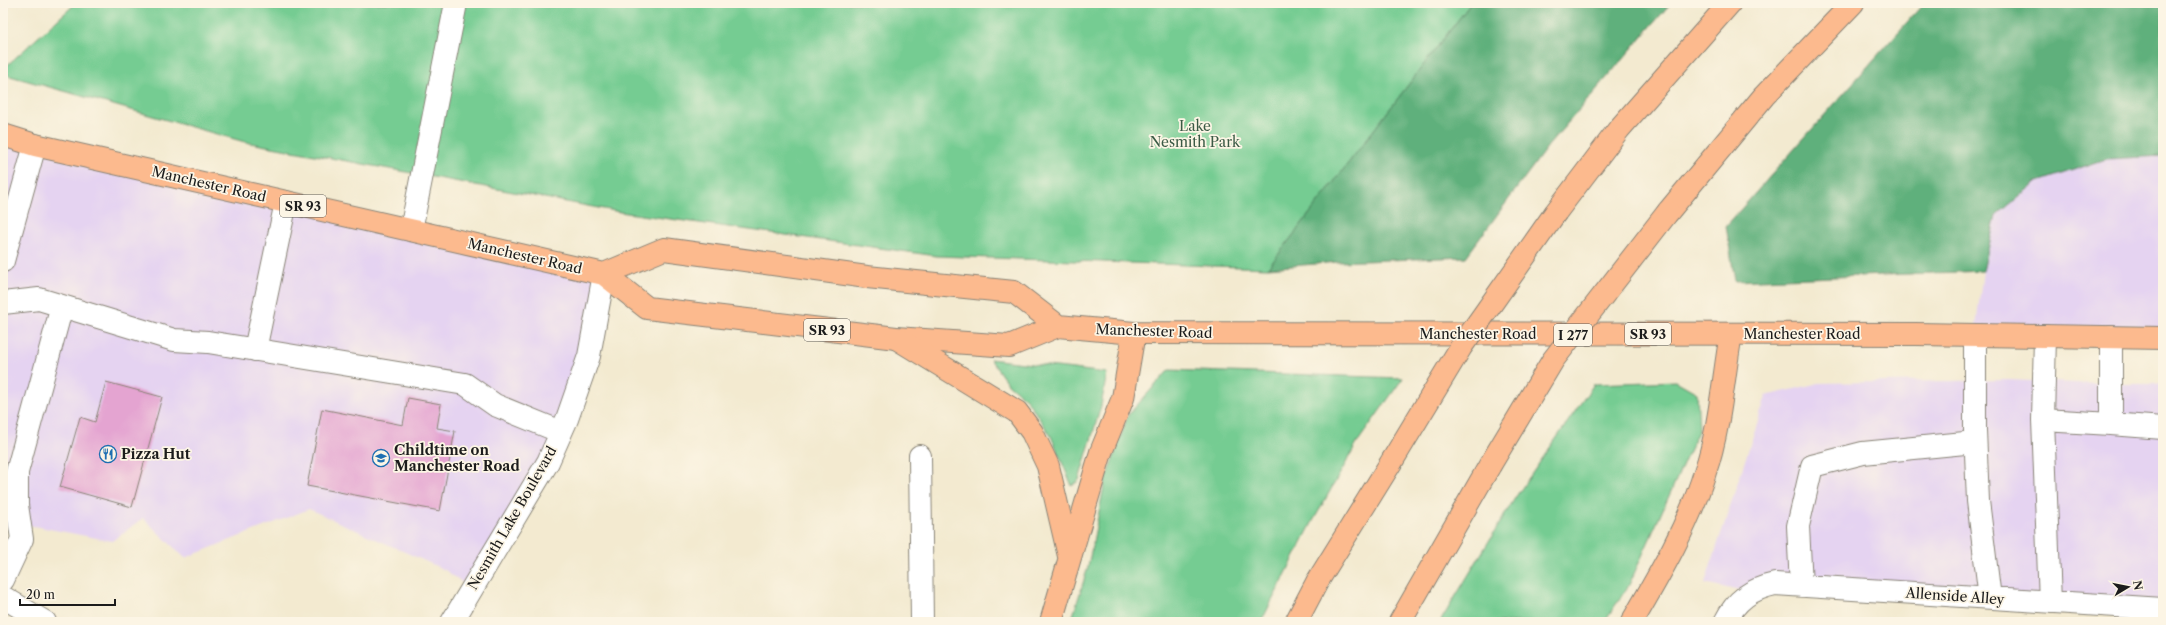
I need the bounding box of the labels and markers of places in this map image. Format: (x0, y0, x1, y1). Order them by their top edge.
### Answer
place label: Childtime on Manchester Road (394, 441, 520, 475)
restaurant icon: Pizza Hut (98, 444, 118, 464)
place label: Pizza Hut (121, 445, 191, 463)
school or university icon: Childtime on Manchester Road (371, 448, 391, 468)

